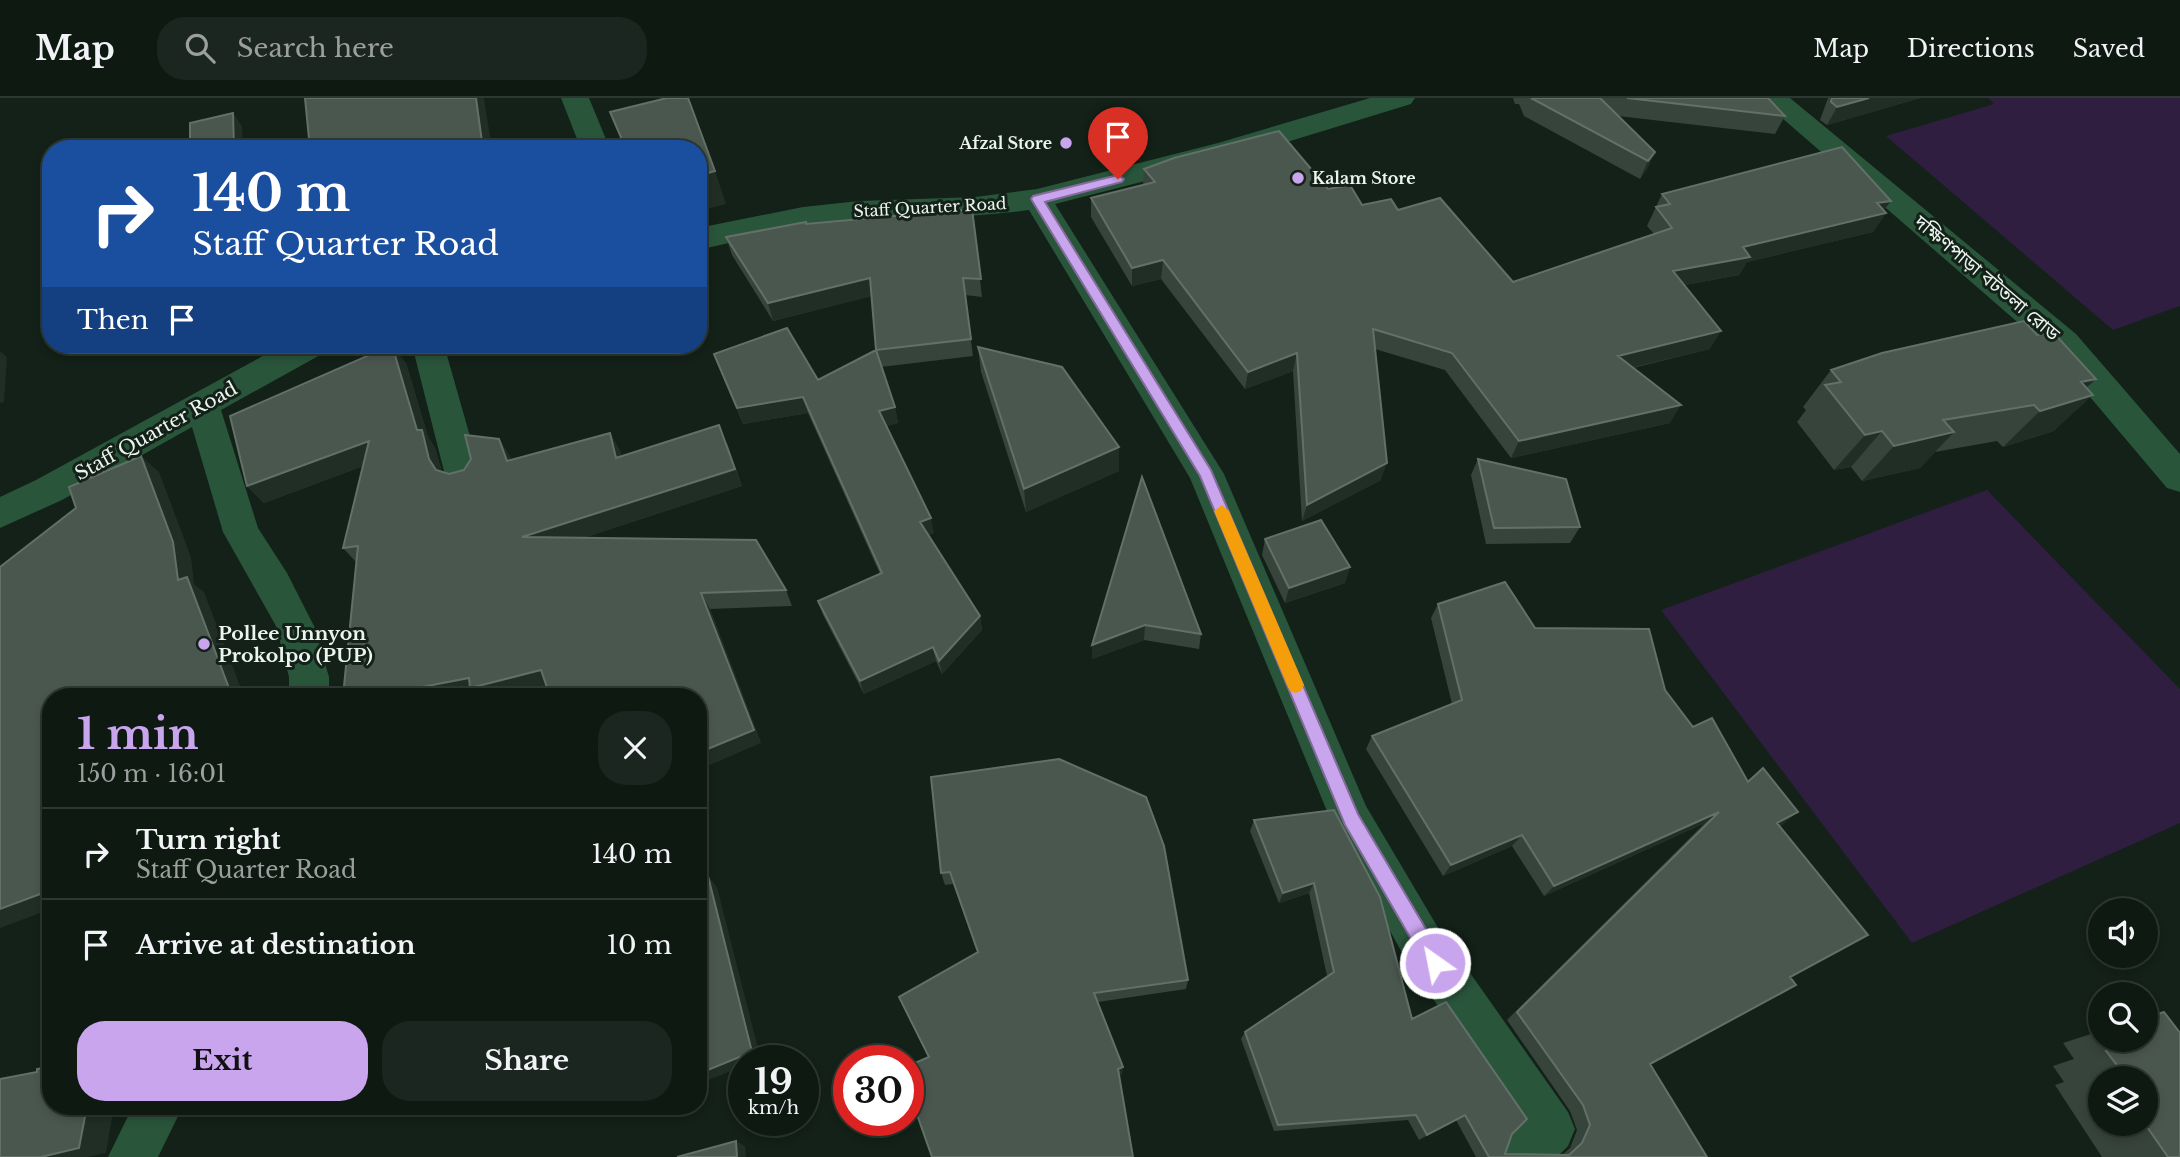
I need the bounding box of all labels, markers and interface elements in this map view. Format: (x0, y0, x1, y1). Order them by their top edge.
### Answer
search box (157, 17, 647, 80)
text: Map (35, 28, 115, 69)
icon: search (181, 29, 219, 67)
text: Search here (237, 32, 394, 64)
text: Map (1813, 34, 1869, 63)
text: Directions (1907, 34, 2035, 63)
text: Saved (2073, 34, 2145, 63)
pin (1088, 107, 1148, 179)
icon: arrive (1099, 118, 1137, 156)
place label: Afzal Store (958, 133, 1052, 153)
marker: Afzal Store (1058, 135, 1074, 151)
text: 140 m (192, 163, 350, 224)
icon: right (77, 168, 168, 259)
place label: Kalam Store (1312, 168, 1416, 188)
marker: Kalam Store (1290, 170, 1306, 186)
street label: Staff Quarter Road (853, 193, 1007, 221)
street label: দক্ষিণপাড়া বটতলা রোড (1909, 210, 2065, 346)
text: Staff Quarter Road (192, 224, 499, 264)
icon: arrive (163, 301, 201, 339)
text: Then (77, 304, 149, 336)
street label: Staff Quarter Road (71, 377, 241, 485)
place label: Pollee Unnyon Prokolpo (PUP) (218, 622, 373, 667)
marker: Pollee Unnyon Prokolpo (PUP) (196, 636, 212, 652)
text: 1 min (77, 708, 199, 760)
button: close (598, 711, 672, 785)
text: 150 m · 16:01 (77, 760, 226, 788)
text: Turn right (136, 824, 281, 856)
icon: right (77, 835, 115, 873)
text: 140 m (591, 838, 672, 870)
text: Staff Quarter Road (136, 856, 357, 884)
map controls (2088, 898, 2158, 1136)
button: sound (2088, 898, 2158, 968)
icon: arrive (77, 926, 115, 964)
position arrow (1398, 926, 1472, 1000)
text: Arrive at destination (136, 929, 416, 961)
text: 10 m (606, 929, 672, 961)
button: search (2088, 982, 2158, 1052)
button: Exit (77, 1021, 368, 1101)
button: Share (382, 1021, 672, 1101)
speed limit sign: 30 (833, 1045, 924, 1136)
text: 19 (754, 1060, 793, 1103)
button: layers (2088, 1066, 2158, 1136)
text: km/h (748, 1097, 799, 1119)

